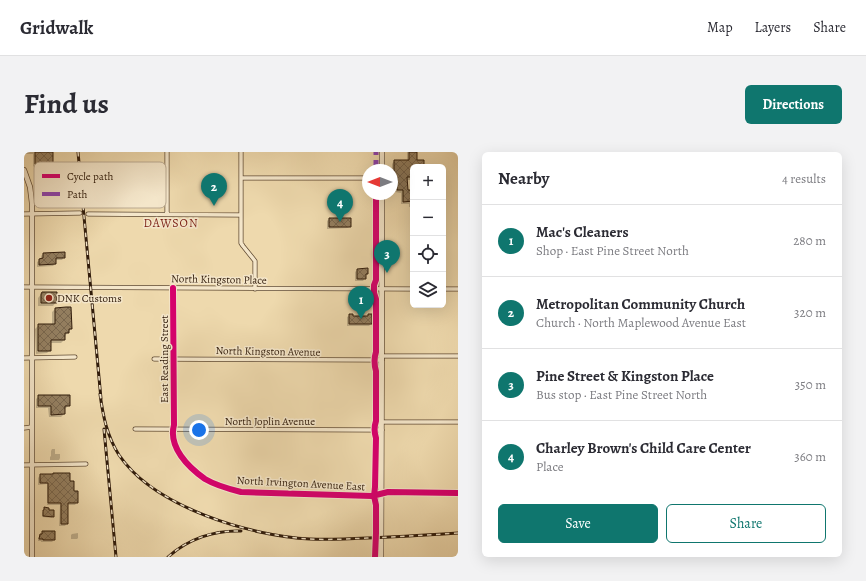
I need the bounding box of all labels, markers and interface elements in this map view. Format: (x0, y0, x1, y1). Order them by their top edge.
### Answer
text: Gridwalk (20, 15, 93, 41)
text: Map (707, 18, 733, 37)
text: Layers (755, 18, 791, 37)
text: Share (813, 18, 846, 37)
text: Find us (24, 85, 109, 123)
button: Directions (745, 85, 842, 124)
legend (34, 162, 166, 208)
north arrow (362, 164, 398, 200)
map controls (410, 164, 446, 308)
button: + (410, 164, 446, 200)
text: Nearby (498, 167, 549, 190)
text: Cycle path (67, 169, 114, 184)
text: 4 results (782, 170, 826, 187)
pin: 2 (201, 173, 227, 206)
text: Path (67, 187, 88, 202)
pin: 4 (327, 189, 353, 222)
button: − (410, 200, 446, 236)
district label: DAWSON (143, 215, 199, 231)
text: Mac's Cleaners (536, 222, 629, 242)
text: 1 (509, 232, 513, 249)
text: 280 m (793, 232, 826, 249)
button: locate (410, 236, 446, 272)
pin: 3 (374, 240, 400, 273)
text: Shop · East Pine Street North (536, 242, 689, 259)
street label: North Kingston Place (171, 271, 267, 288)
button: layers (410, 272, 446, 308)
pin: 1 (348, 286, 374, 319)
place label: DNK Customs (57, 291, 122, 306)
marker: DNK Customs (44, 293, 54, 303)
text: Metropolitan Community Church (536, 294, 745, 314)
text: 2 (508, 304, 514, 321)
text: 320 m (794, 304, 826, 321)
text: Church · North Maplewood Avenue East (536, 314, 746, 331)
street label: East Reading Street (157, 315, 172, 403)
street label: North Kingston Avenue (215, 343, 321, 360)
text: Pine Street & Kingston Place (536, 366, 714, 386)
text: 3 (508, 376, 514, 393)
text: 350 m (795, 376, 826, 393)
text: Bus stop · East Pine Street North (536, 386, 707, 403)
street label: North Joplin Avenue (225, 414, 315, 429)
your location (189, 420, 209, 440)
text: Charley Brown's Child Care Center (536, 438, 751, 458)
text: 4 (508, 448, 514, 465)
text: 360 m (794, 448, 826, 465)
text: Place (536, 458, 564, 475)
street label: North Irvington Avenue East (236, 473, 366, 494)
button: Save (498, 504, 658, 543)
button: Share (666, 504, 826, 543)

